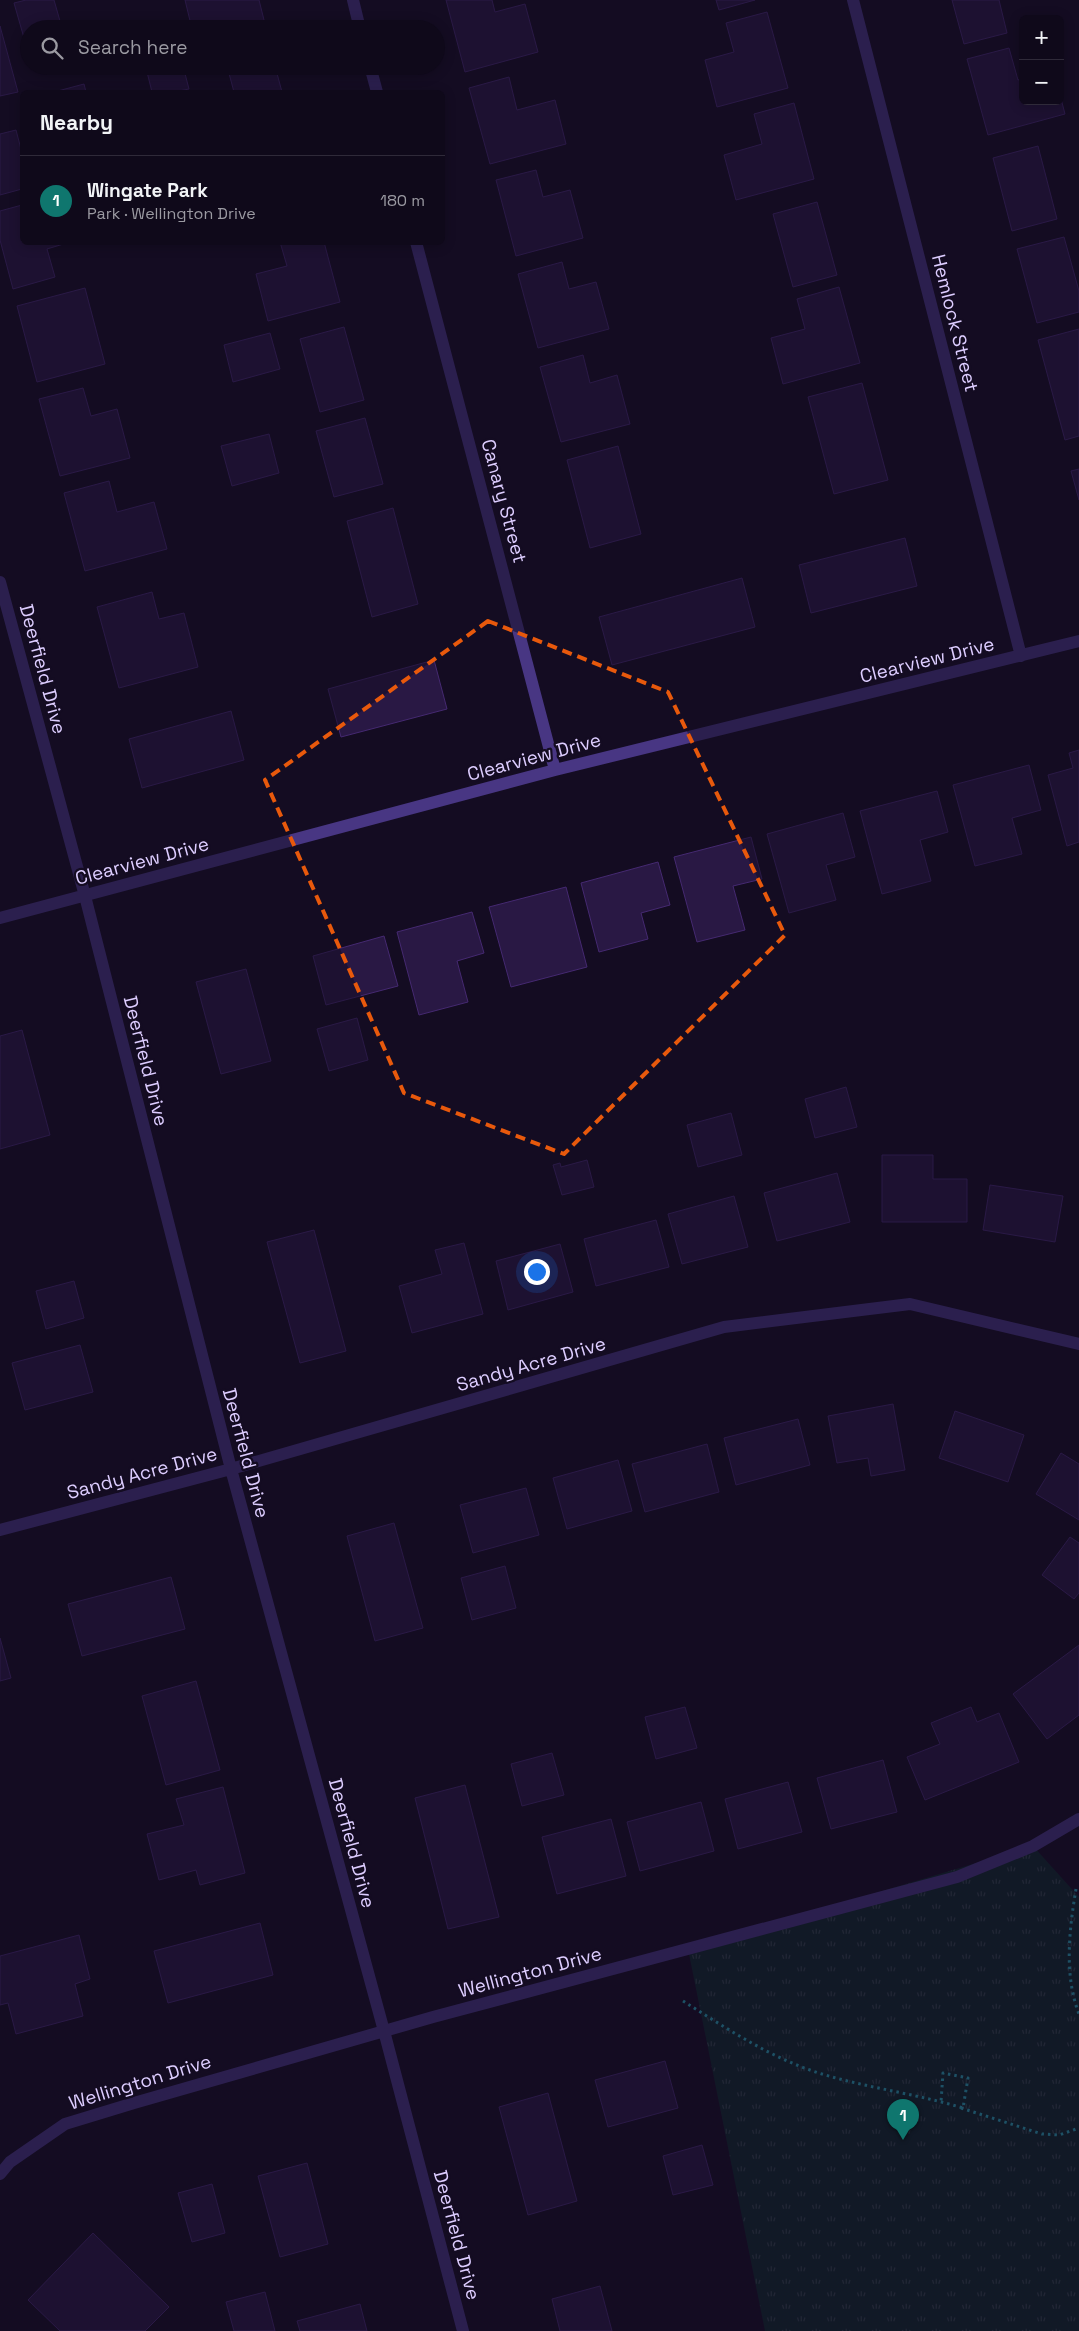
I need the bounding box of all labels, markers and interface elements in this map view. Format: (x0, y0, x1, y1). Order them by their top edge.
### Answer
map controls (1019, 15, 1064, 105)
button: + (1019, 15, 1064, 60)
search box (20, 20, 445, 75)
icon: search (38, 34, 66, 62)
text: Search here (78, 35, 188, 60)
button: − (1019, 60, 1064, 105)
text: Nearby (40, 109, 113, 136)
text: Wingate Park (87, 178, 208, 203)
text: 1 (52, 190, 60, 211)
text: 180 m (380, 190, 425, 211)
text: Park · Wellington Drive (87, 203, 256, 224)
street label: Hemlock Street (926, 252, 984, 394)
street label: Canary Street (475, 436, 533, 566)
street label: Deerfield Drive (14, 601, 72, 737)
street label: Clearview Drive (857, 631, 997, 689)
street label: Clearview Drive (464, 727, 604, 787)
street label: Clearview Drive (72, 831, 212, 891)
street label: Deerfield Drive (118, 993, 174, 1129)
your location (524, 1259, 550, 1285)
street label: Sandy Acre Drive (453, 1331, 609, 1397)
street label: Deerfield Drive (217, 1385, 275, 1521)
street label: Sandy Acre Drive (64, 1441, 220, 1505)
street label: Deerfield Drive (323, 1775, 381, 1911)
street label: Wellington Drive (455, 1941, 605, 2003)
street label: Wellington Drive (66, 2048, 214, 2116)
pin: 1 (887, 2099, 919, 2140)
street label: Deerfield Drive (428, 2167, 486, 2303)

